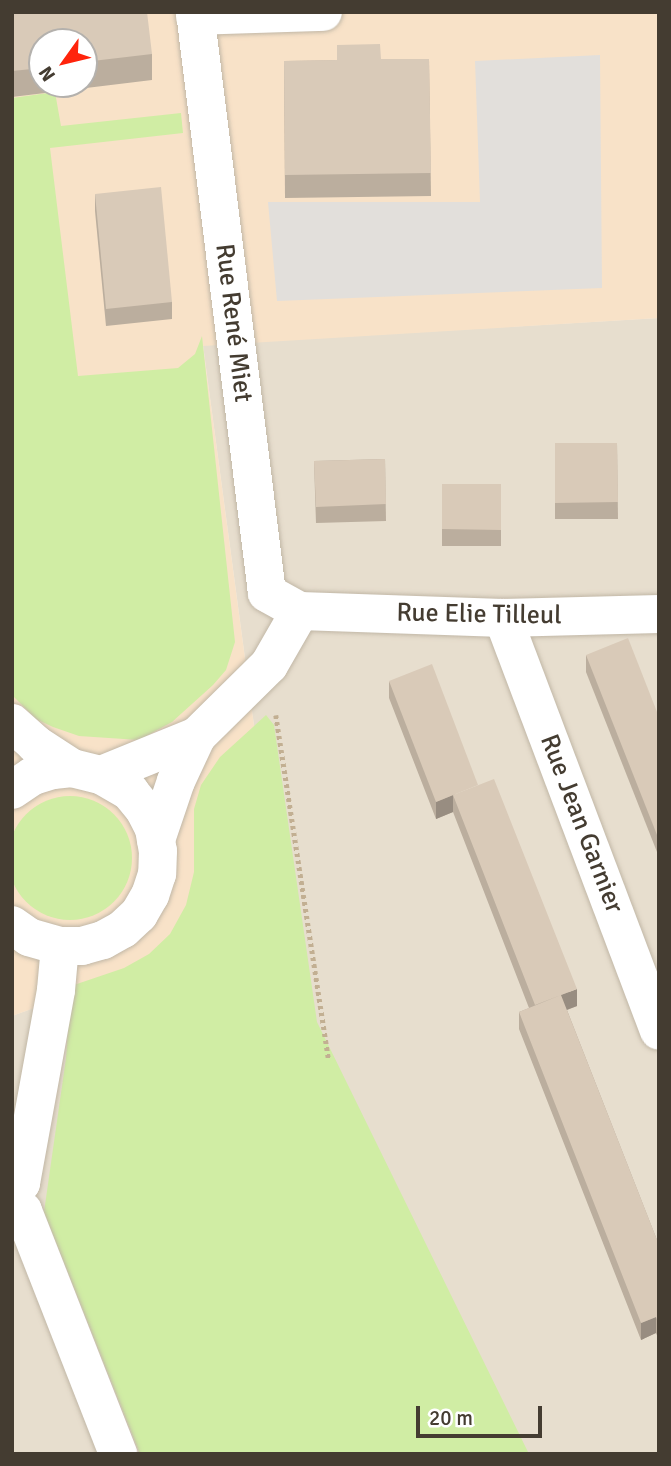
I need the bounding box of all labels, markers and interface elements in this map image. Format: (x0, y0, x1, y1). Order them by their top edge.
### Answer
north arrow (28, 28, 98, 98)
text: N (34, 61, 61, 86)
street label: Rue René Miet (208, 242, 258, 404)
street label: Rue Elie Tilleul (396, 598, 562, 632)
street label: Rue Jean Garnier (533, 730, 629, 918)
scale bar (419, 1392, 545, 1436)
text: 20 m (429, 1405, 473, 1431)

